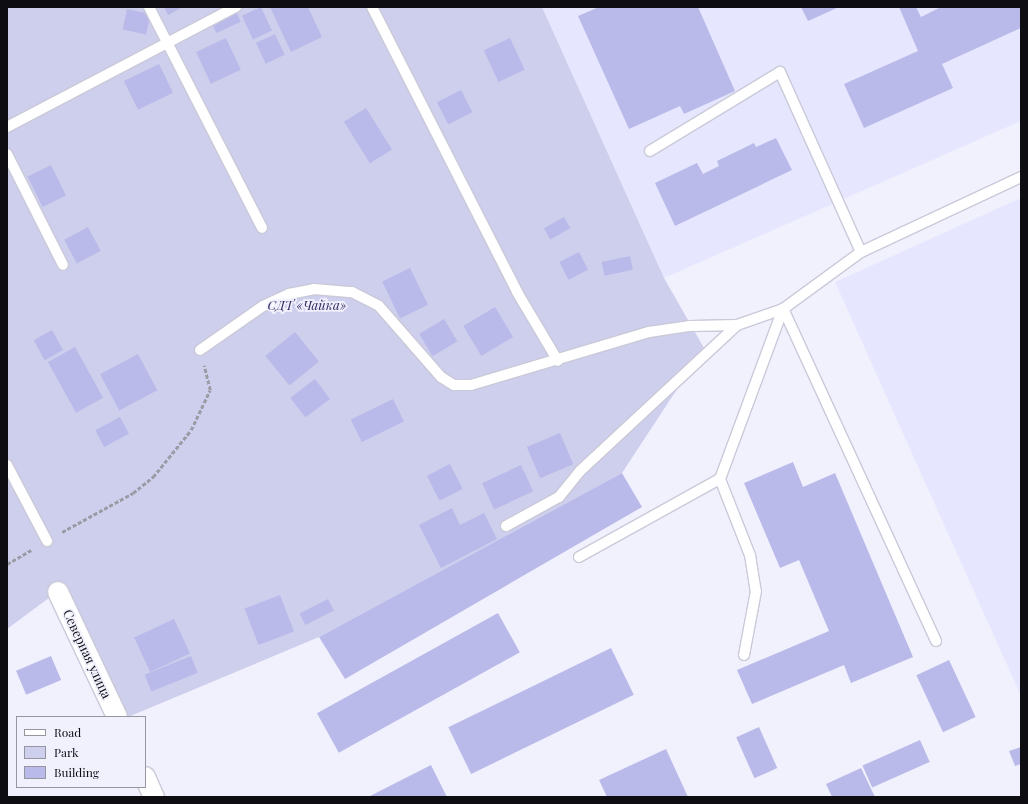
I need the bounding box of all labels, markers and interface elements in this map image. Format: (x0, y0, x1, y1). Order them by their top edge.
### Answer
park label: СДТ «Чайка» (267, 297, 347, 313)
street label: Северная улица (60, 607, 114, 701)
legend (16, 716, 146, 788)
text: Road (54, 724, 81, 740)
text: Park (54, 744, 79, 760)
text: Building (54, 764, 99, 780)

